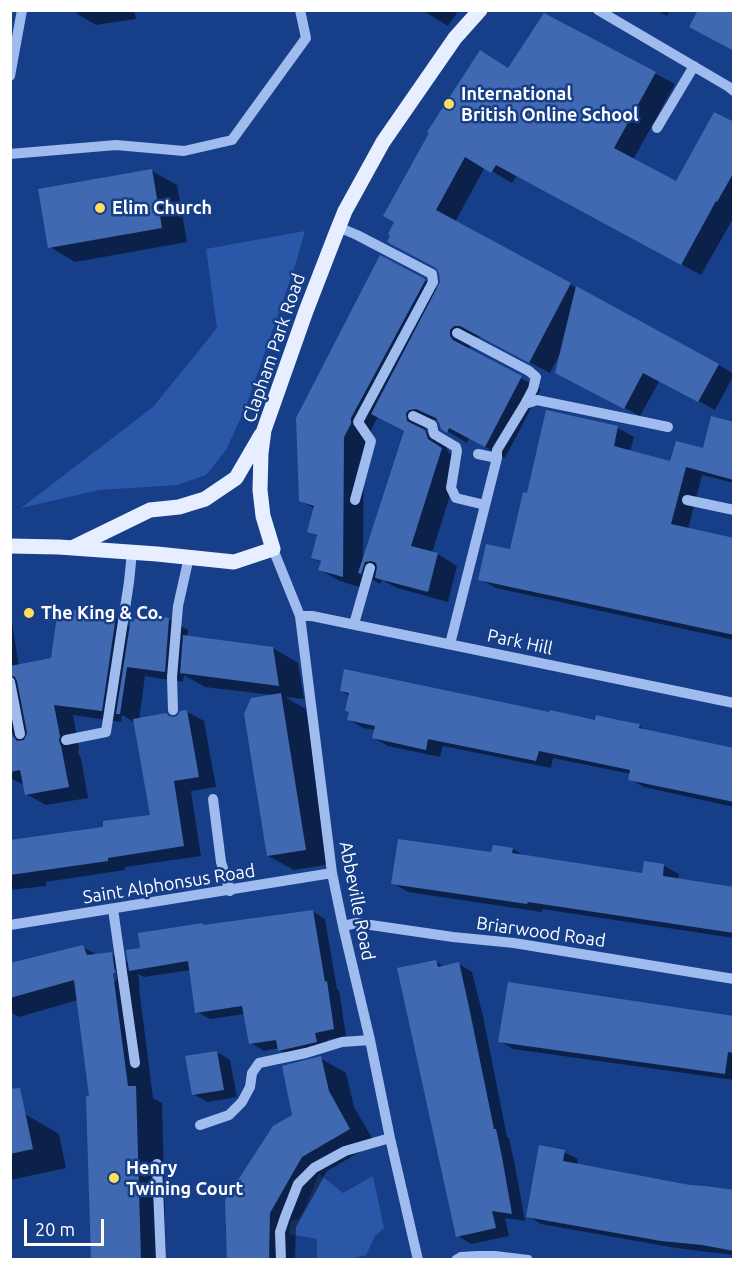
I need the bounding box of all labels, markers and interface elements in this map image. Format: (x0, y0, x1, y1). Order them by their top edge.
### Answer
place label: International British Online School (461, 83, 638, 125)
marker: International British Online School (442, 97, 456, 111)
place label: Elim Church (112, 197, 212, 219)
marker: Elim Church (93, 201, 107, 215)
street label: Clapham Park Road (238, 271, 310, 425)
place label: The King & Co. (41, 602, 162, 624)
marker: The King & Co. (22, 606, 36, 620)
street label: Park Hill (485, 625, 555, 659)
street label: Abbeville Road (335, 840, 379, 962)
street label: Saint Alphonsus Road (81, 860, 257, 908)
street label: Briarwood Road (475, 912, 607, 952)
place label: Henry Twining Court (126, 1157, 243, 1200)
marker: Henry Twining Court (107, 1171, 121, 1185)
scale bar (27, 1207, 106, 1245)
text: 20 m (35, 1219, 75, 1239)

